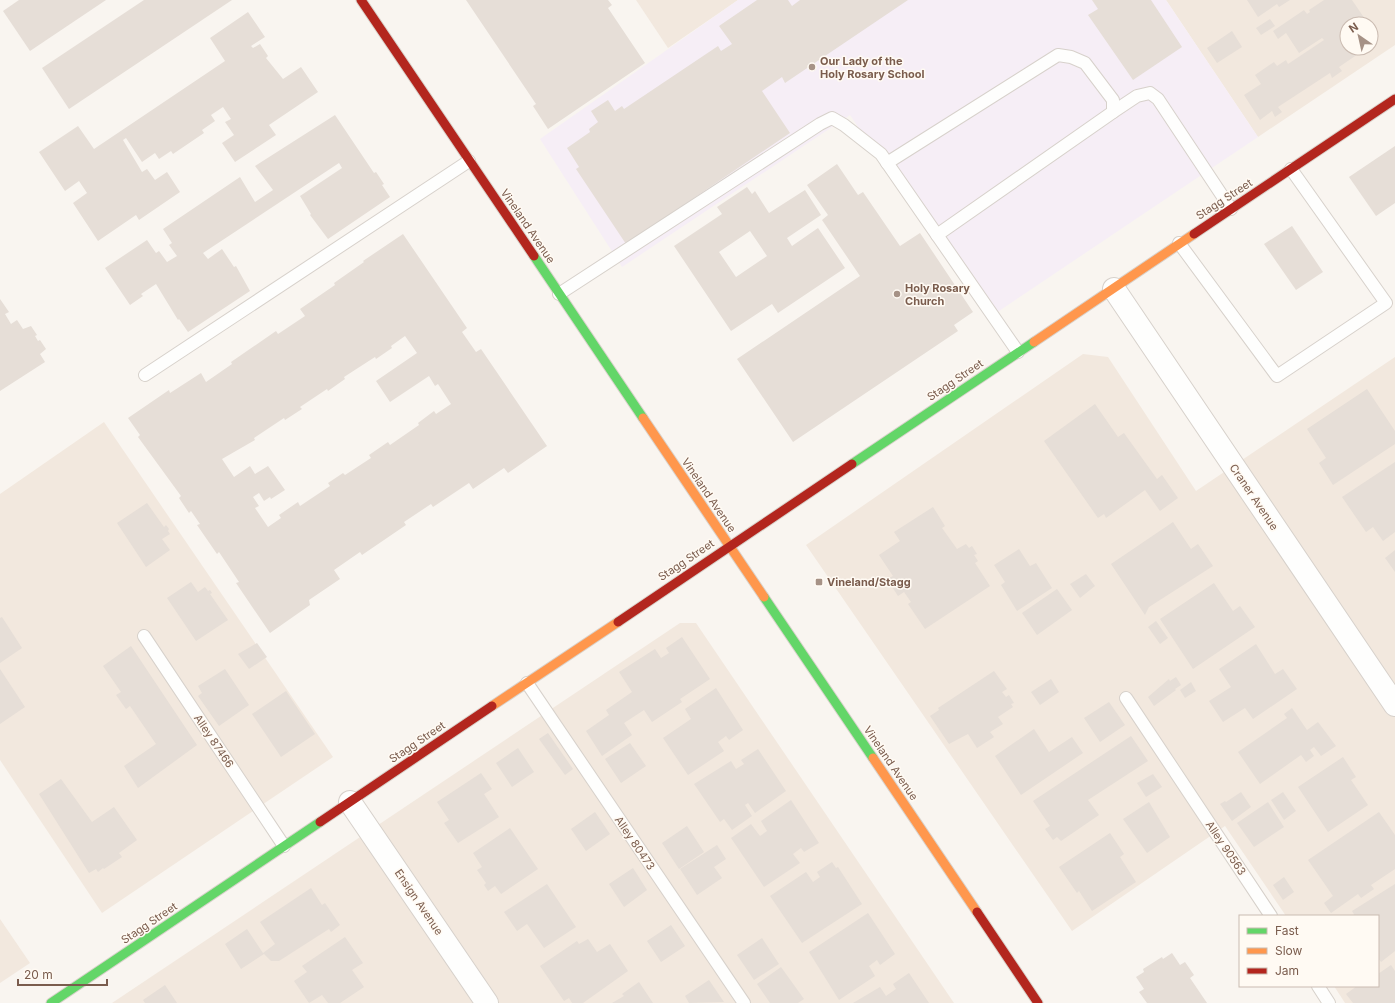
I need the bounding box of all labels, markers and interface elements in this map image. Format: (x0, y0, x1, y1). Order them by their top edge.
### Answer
north arrow (1339, 16, 1379, 56)
text: N (1346, 20, 1361, 36)
place label: Our Lady of the Holy Rosary School (820, 54, 925, 81)
marker: Our Lady of the Holy Rosary School (807, 62, 817, 72)
street label: Stagg Street (1193, 175, 1255, 222)
street label: Vineland Avenue (498, 186, 558, 266)
place label: Holy Rosary Church (905, 281, 970, 308)
marker: Holy Rosary Church (892, 289, 902, 299)
street label: Stagg Street (924, 356, 986, 404)
street label: Vineland Avenue (679, 455, 739, 535)
street label: Craner Avenue (1227, 461, 1281, 533)
street label: Stagg Street (655, 536, 717, 584)
place label: Vineland/Stagg (827, 575, 911, 589)
marker: Vineland/Stagg (814, 577, 824, 587)
street label: Alley 87466 (191, 712, 237, 771)
street label: Stagg Street (386, 718, 448, 766)
street label: Vineland Avenue (861, 723, 921, 803)
street label: Alley 80473 (612, 813, 658, 873)
street label: Alley 90563 (1203, 818, 1249, 878)
street label: Ensign Avenue (392, 866, 446, 938)
street label: Stagg Street (118, 899, 180, 947)
legend (1239, 915, 1379, 987)
text: Fast (1275, 923, 1299, 938)
text: Slow (1275, 943, 1303, 958)
scale bar (18, 961, 107, 987)
text: Jam (1275, 963, 1299, 978)
text: 20 m (24, 967, 53, 982)

